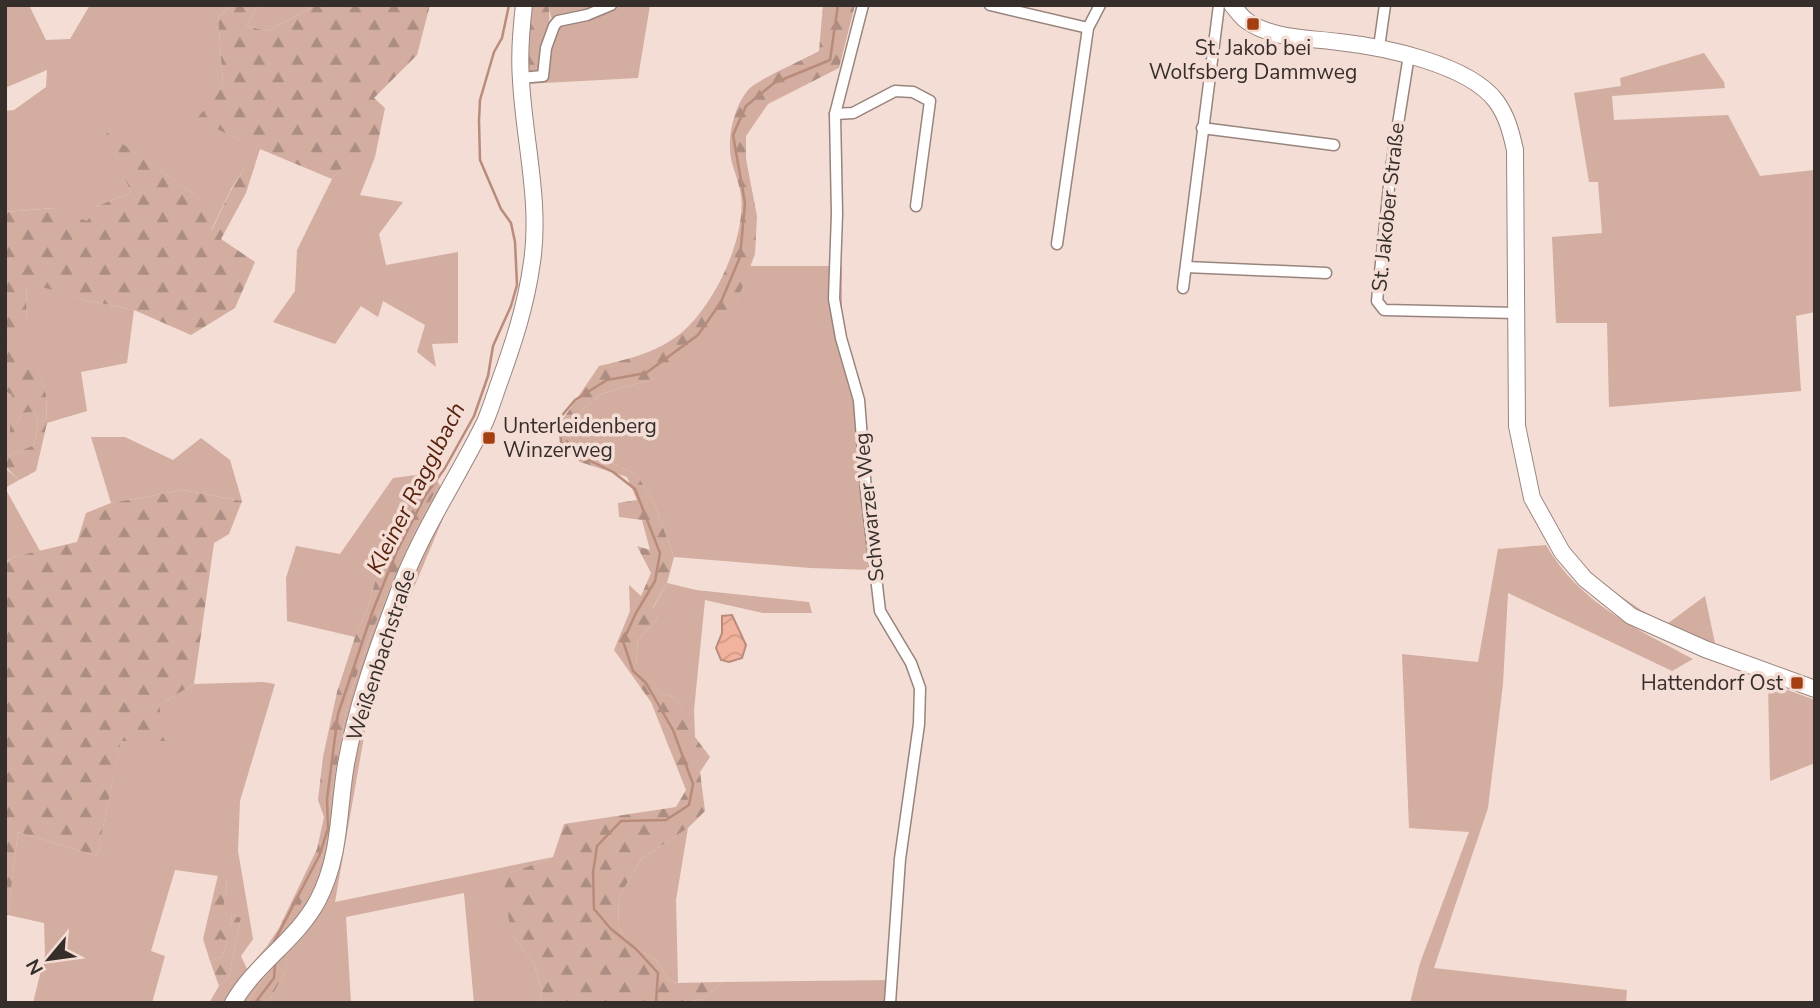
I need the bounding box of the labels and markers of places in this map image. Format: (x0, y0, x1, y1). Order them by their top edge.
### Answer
marker: St. Jakob bei Wolfsberg Dammweg (1245, 16, 1261, 32)
place label: St. Jakob bei Wolfsberg Dammweg (1149, 34, 1357, 86)
place label: Unterleidenberg Winzerweg (503, 412, 657, 464)
marker: Unterleidenberg Winzerweg (481, 430, 497, 446)
place label: Hattendorf Ost (1641, 669, 1784, 697)
marker: Hattendorf Ost (1789, 675, 1805, 691)

